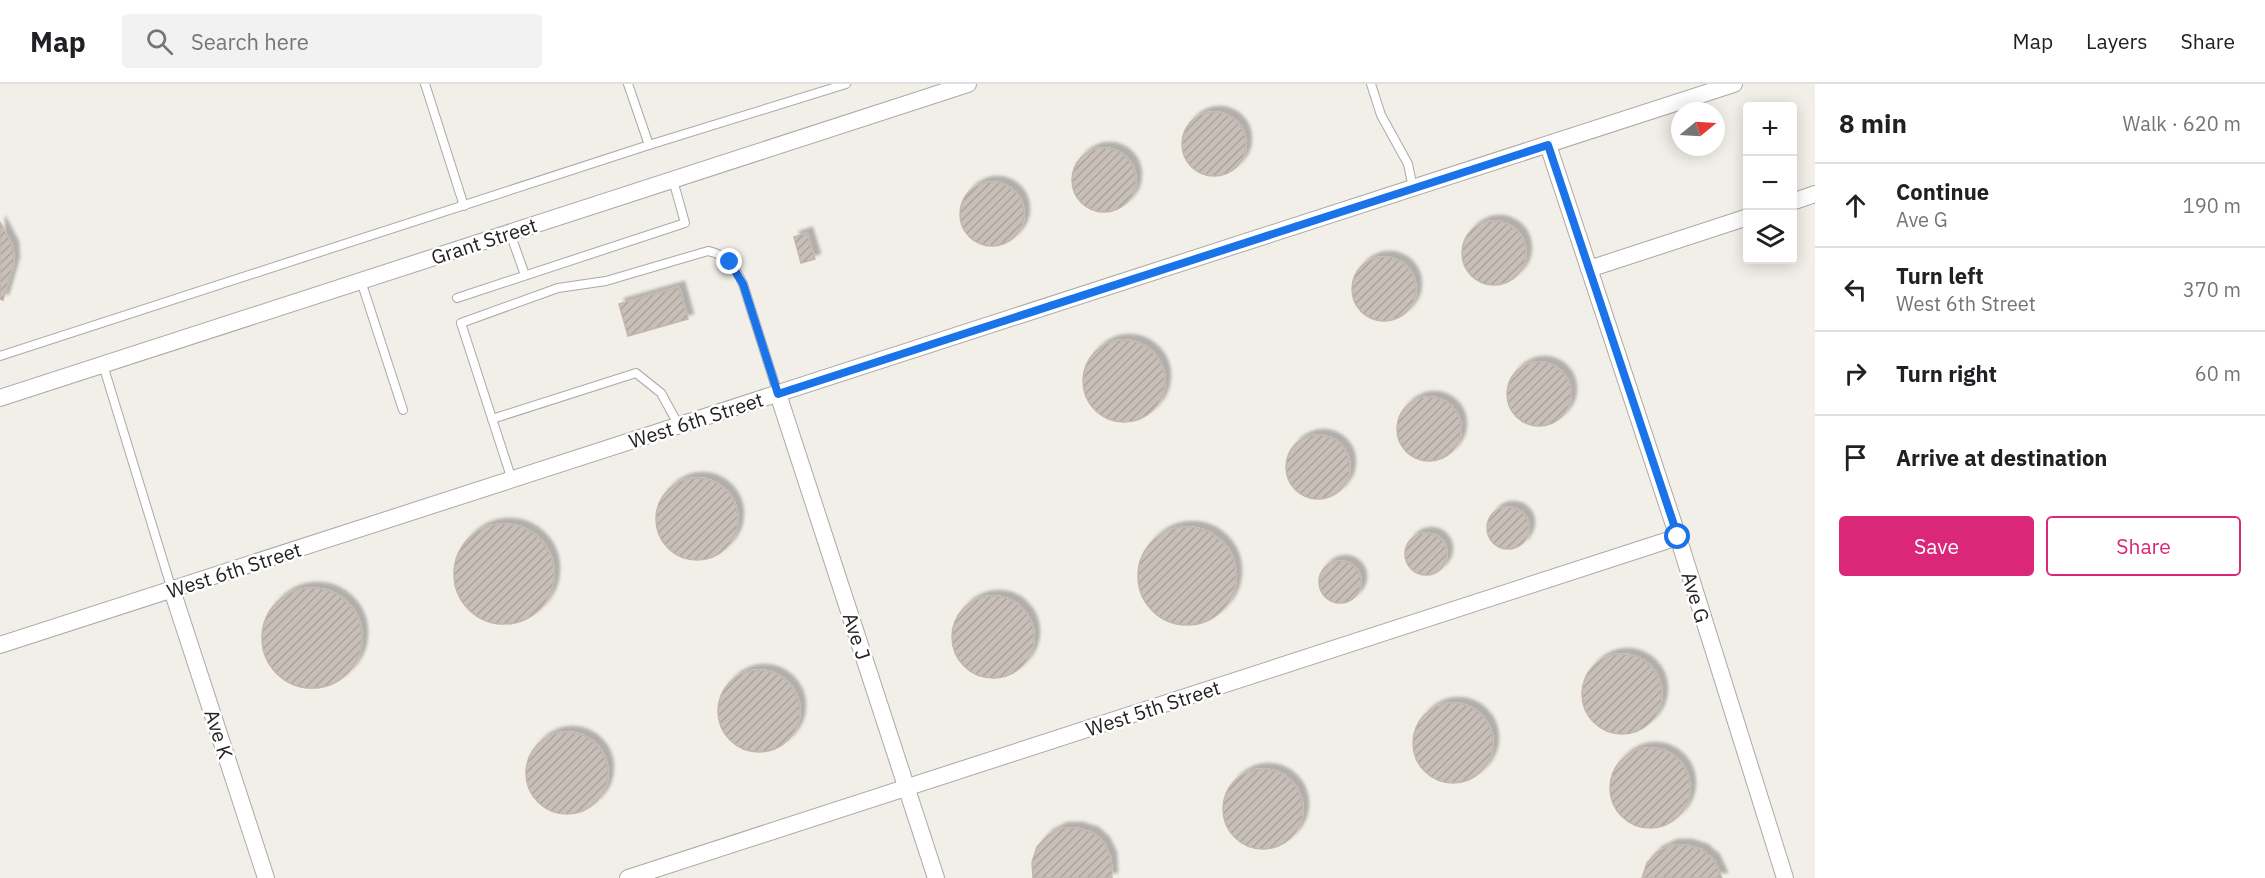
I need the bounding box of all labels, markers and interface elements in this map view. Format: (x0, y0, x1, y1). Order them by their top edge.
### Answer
search box (122, 14, 542, 68)
text: Map (30, 23, 86, 60)
icon: search (143, 25, 176, 58)
text: Search here (191, 27, 309, 56)
text: Map (2013, 27, 2053, 55)
text: Layers (2086, 27, 2148, 55)
text: Share (2181, 27, 2235, 55)
north arrow (1671, 102, 1725, 156)
map controls (1743, 102, 1797, 264)
button: + (1743, 102, 1797, 156)
text: 8 min (1839, 106, 1907, 140)
text: Walk · 620 m (2123, 110, 2241, 137)
button: − (1743, 156, 1797, 210)
text: Continue (1896, 177, 1989, 206)
icon: ahead (1839, 189, 1872, 222)
text: 190 m (2183, 192, 2241, 219)
text: Ave G (1896, 206, 1948, 233)
button: layers (1743, 210, 1797, 264)
street label: Grant Street (428, 211, 540, 271)
route end (716, 248, 742, 274)
text: Turn left (1896, 261, 1984, 290)
icon: left (1839, 273, 1872, 306)
text: 370 m (2183, 276, 2241, 303)
text: West 6th Street (1896, 290, 2036, 317)
icon: right (1839, 357, 1872, 390)
text: Turn right (1896, 359, 1997, 388)
text: 60 m (2195, 360, 2241, 387)
street label: West 6th Street (625, 386, 767, 454)
icon: arrive (1839, 441, 1872, 474)
text: Arrive at destination (1896, 443, 2107, 472)
button: Save (1839, 516, 2034, 576)
button: Share (2046, 516, 2241, 576)
route start (1664, 523, 1690, 549)
street label: West 6th Street (163, 536, 305, 604)
street label: Ave G (1676, 568, 1716, 626)
street label: Ave J (837, 609, 877, 663)
street label: West 5th Street (1082, 674, 1224, 742)
street label: Ave K (198, 706, 240, 762)

